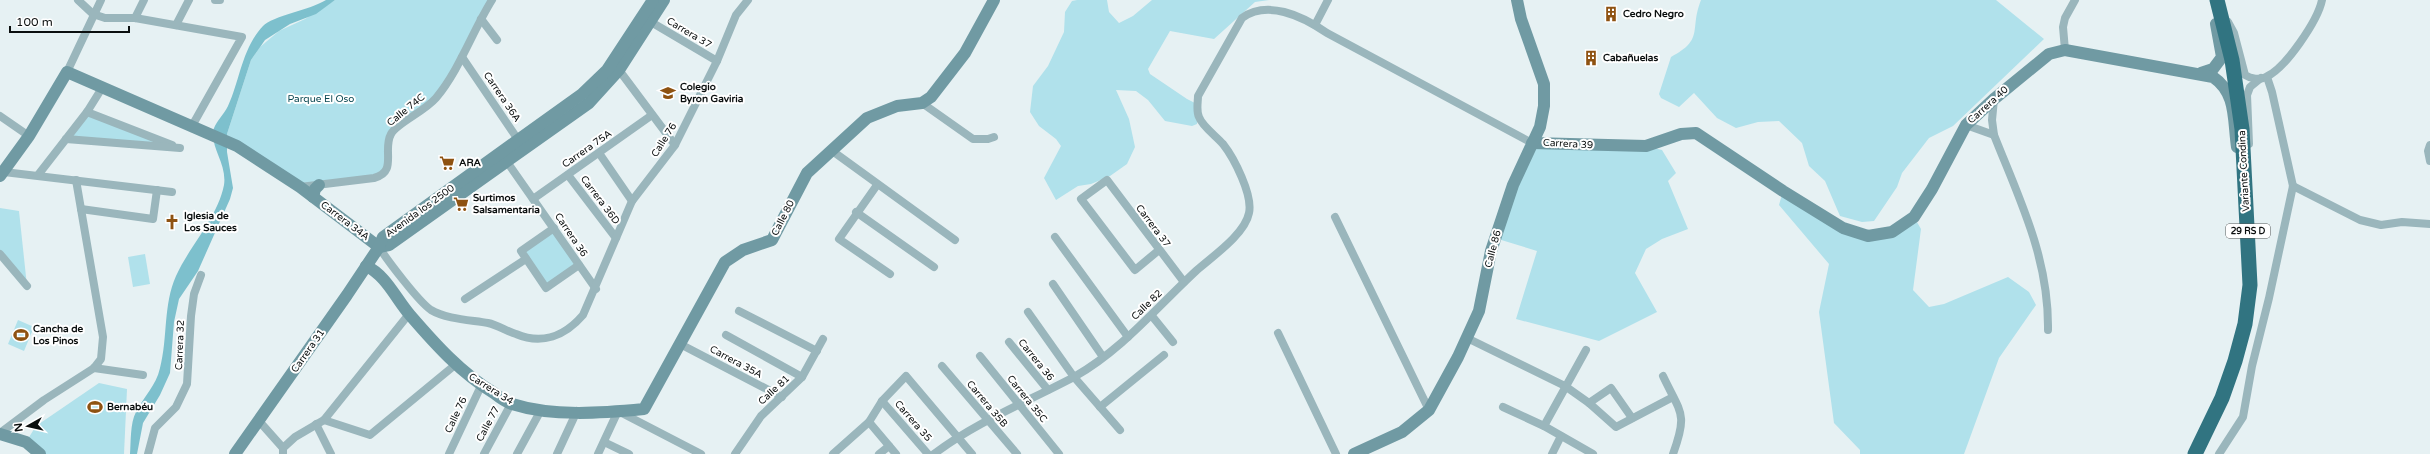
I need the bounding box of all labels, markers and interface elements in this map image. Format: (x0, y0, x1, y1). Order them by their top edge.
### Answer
building icon: Cedro Negro (1602, 5, 1620, 23)
scale bar (10, 8, 129, 34)
place label: Cedro Negro (1623, 8, 1684, 20)
text: 100 m (16, 15, 53, 29)
street label: Carrera 37 (664, 15, 714, 51)
building icon: Cabañuelas (1582, 49, 1600, 67)
place label: Cabañuelas (1603, 52, 1658, 64)
street label: Carrera 36A (481, 70, 523, 124)
place label: Colegio Byron Gaviria (680, 81, 744, 105)
school or university icon: Colegio Byron Gaviria (659, 84, 677, 102)
street label: Carrera 40 (1965, 84, 2011, 126)
street label: Calle 74C (385, 91, 427, 129)
park label: Parque El Oso (288, 93, 354, 105)
street label: Calle 76 (649, 121, 679, 159)
street label: Carrera 75A (560, 128, 614, 170)
street label: Variante Condina (2236, 130, 2252, 212)
street label: Carrera 39 (1543, 137, 1593, 151)
supermarket icon: ARA (438, 154, 456, 172)
place label: ARA (459, 157, 482, 169)
street label: Carrera 36D (578, 173, 622, 227)
street label: Avenida los 2500 (383, 182, 457, 240)
place label: Surtimos Salsamentaria (473, 192, 540, 216)
supermarket icon: Surtimos Salsamentaria (452, 195, 470, 213)
street label: Calle 80 (769, 198, 797, 238)
street label: Carrera 34A (318, 199, 372, 243)
street label: Carrera 37 (1133, 202, 1173, 250)
place label: Iglesia de Los Sauces (184, 210, 237, 234)
street label: Carrera 36 (552, 211, 590, 259)
church icon: Iglesia de Los Sauces (163, 213, 181, 231)
road number: 29 RS D (2226, 224, 2270, 238)
street label: Calle 86 (1482, 229, 1504, 269)
street label: Calle 82 (1129, 287, 1165, 323)
street label: Carrera 32 (173, 320, 187, 370)
place label: Cancha de Los Pinos (33, 323, 84, 347)
sports icon: Cancha de Los Pinos (12, 326, 30, 344)
street label: Carrera 31 (289, 327, 327, 375)
street label: Carrera 36 (1015, 337, 1057, 383)
street label: Carrera 35A (708, 343, 764, 381)
street label: Carrera 34 (466, 371, 516, 407)
street label: Calle 81 (756, 373, 792, 407)
street label: Carrera 35C (1004, 373, 1050, 425)
street label: Carrera 35B (964, 378, 1010, 430)
street label: Calle 76 (442, 395, 470, 435)
sports icon: Bernabéu (86, 398, 104, 416)
street label: Carrera 35 (892, 398, 934, 444)
place label: Bernabéu (107, 401, 153, 413)
street label: Calle 77 (474, 404, 502, 444)
north arrow (8, 406, 48, 446)
text: N (12, 422, 26, 433)

